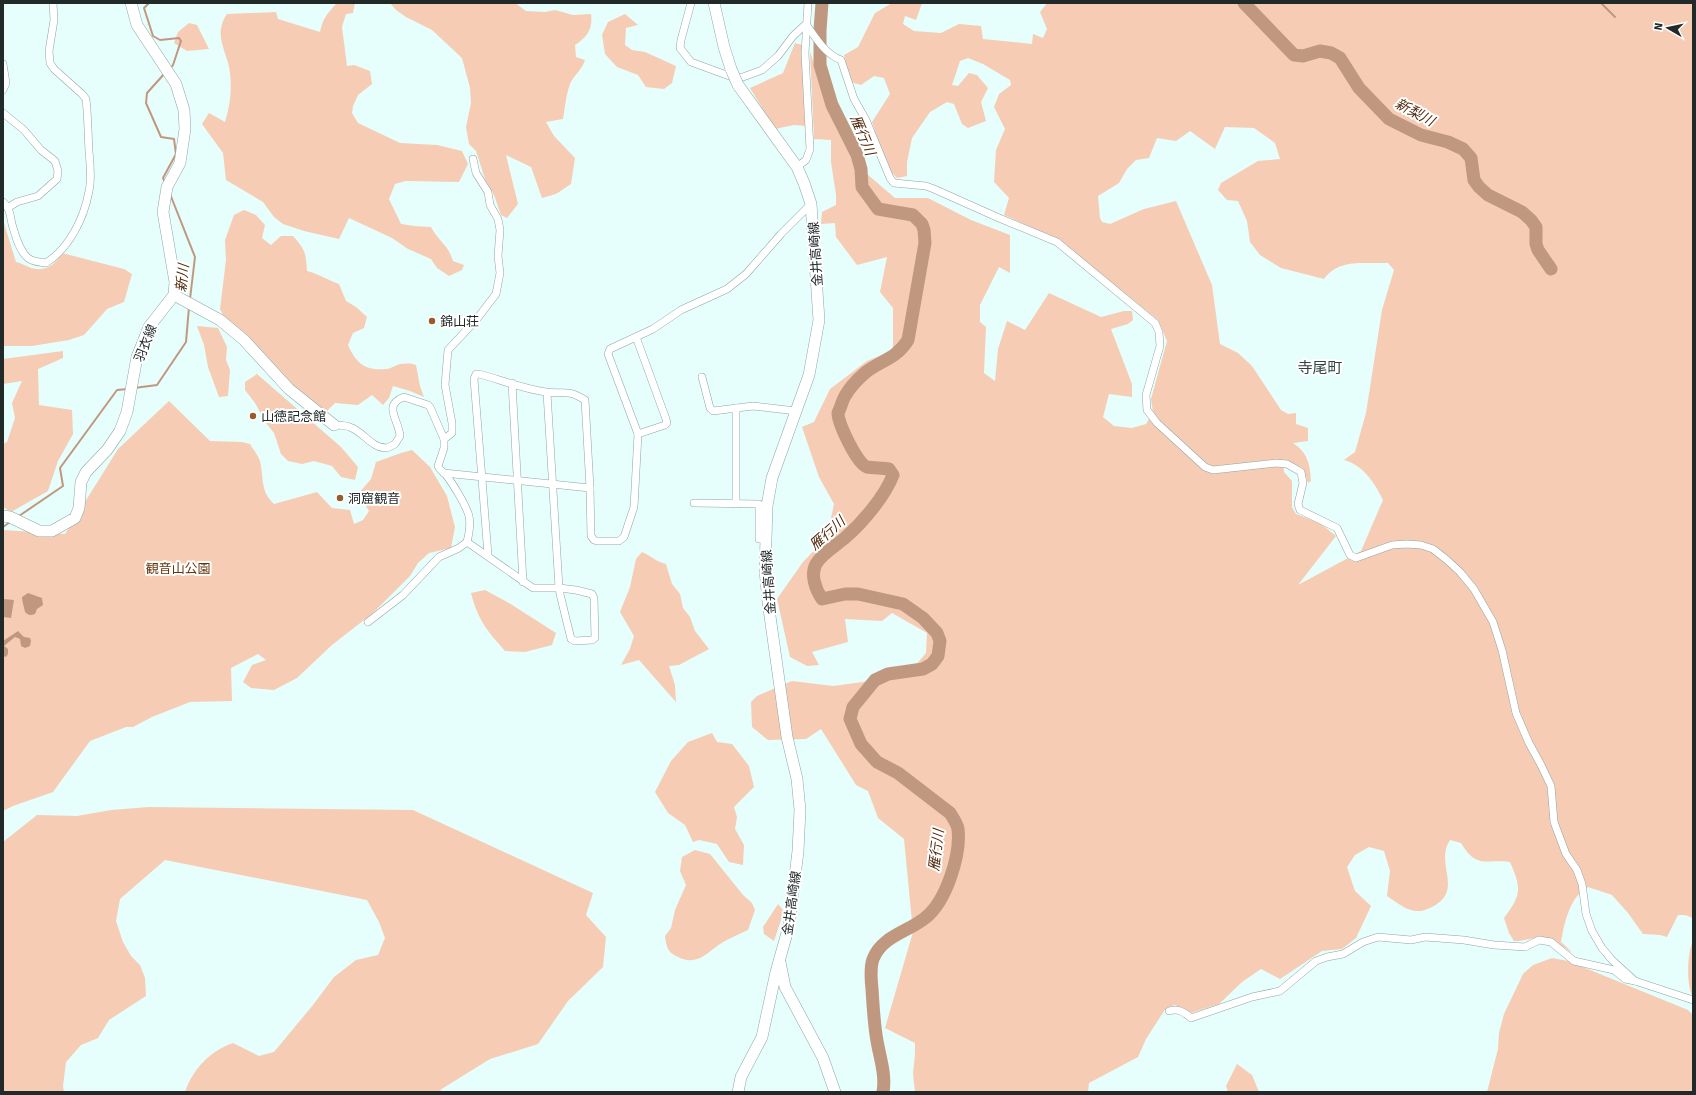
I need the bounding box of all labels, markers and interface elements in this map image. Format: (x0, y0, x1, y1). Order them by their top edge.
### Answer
north arrow (1648, 8, 1688, 48)
text: N (1652, 22, 1666, 31)
water label: 新梨川 (1392, 95, 1439, 131)
water label: 雁行川 (847, 113, 879, 160)
street label: 金井高崎線 (806, 221, 825, 287)
water label: 新川 (173, 261, 193, 293)
place label: 錦山荘 (440, 314, 479, 329)
marker: 錦山荘 (427, 316, 437, 326)
street label: 羽衣線 (131, 322, 160, 364)
district label: 寺尾町 (1297, 359, 1343, 377)
place label: 山徳記念館 (261, 409, 326, 424)
marker: 山徳記念館 (248, 411, 258, 421)
place label: 洞窟観音 (348, 491, 400, 506)
marker: 洞窟観音 (335, 493, 345, 503)
water label: 雁行川 (806, 512, 850, 554)
street label: 金井高崎線 (759, 549, 778, 615)
park label: 観音山公園 (145, 561, 211, 576)
water label: 雁行川 (926, 826, 948, 872)
street label: 金井高崎線 (780, 870, 803, 936)

